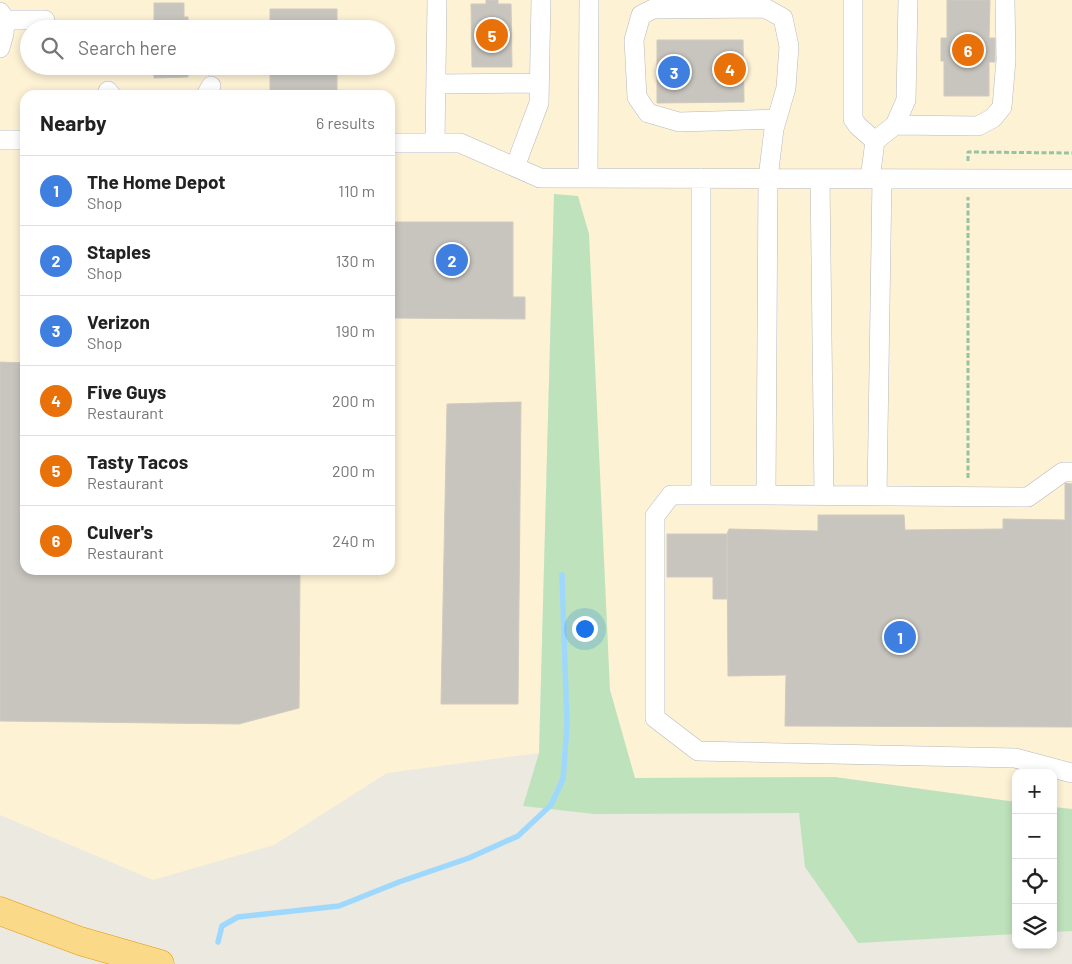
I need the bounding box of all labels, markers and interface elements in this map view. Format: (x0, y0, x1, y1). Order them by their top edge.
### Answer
pin: 5 (476, 16, 508, 54)
search box (20, 20, 395, 75)
pin: 6 (952, 31, 984, 69)
icon: search (38, 34, 66, 62)
text: Search here (78, 36, 177, 59)
pin: 4 (714, 50, 746, 88)
pin: 3 (658, 53, 690, 91)
text: Nearby (40, 110, 106, 135)
text: 6 results (316, 113, 375, 132)
text: The Home Depot (87, 170, 226, 193)
text: 1 (53, 181, 59, 200)
text: 110 m (338, 181, 375, 200)
text: Shop (87, 193, 122, 212)
text: Staples (87, 240, 151, 263)
pin: 2 (436, 241, 468, 279)
text: 2 (52, 251, 60, 270)
text: 130 m (336, 251, 375, 270)
text: Shop (87, 263, 122, 282)
text: Verizon (87, 310, 150, 333)
text: 3 (52, 321, 60, 340)
text: 190 m (336, 321, 375, 340)
text: Shop (87, 333, 122, 352)
text: Five Guys (87, 380, 166, 403)
text: 4 (51, 391, 61, 410)
text: 200 m (332, 391, 375, 410)
text: Restaurant (87, 403, 164, 422)
text: Tasty Tacos (87, 450, 188, 473)
text: 5 (52, 461, 60, 480)
text: 200 m (332, 461, 375, 480)
text: Restaurant (87, 473, 164, 492)
text: Culver's (87, 520, 153, 543)
text: 6 (52, 531, 60, 550)
text: 240 m (332, 531, 375, 550)
text: Restaurant (87, 543, 164, 562)
your location (572, 616, 598, 642)
pin: 1 (884, 618, 916, 656)
map controls (1012, 769, 1057, 949)
button: + (1012, 769, 1057, 814)
button: − (1012, 814, 1057, 859)
button: locate (1012, 859, 1057, 904)
button: layers (1012, 904, 1057, 949)

